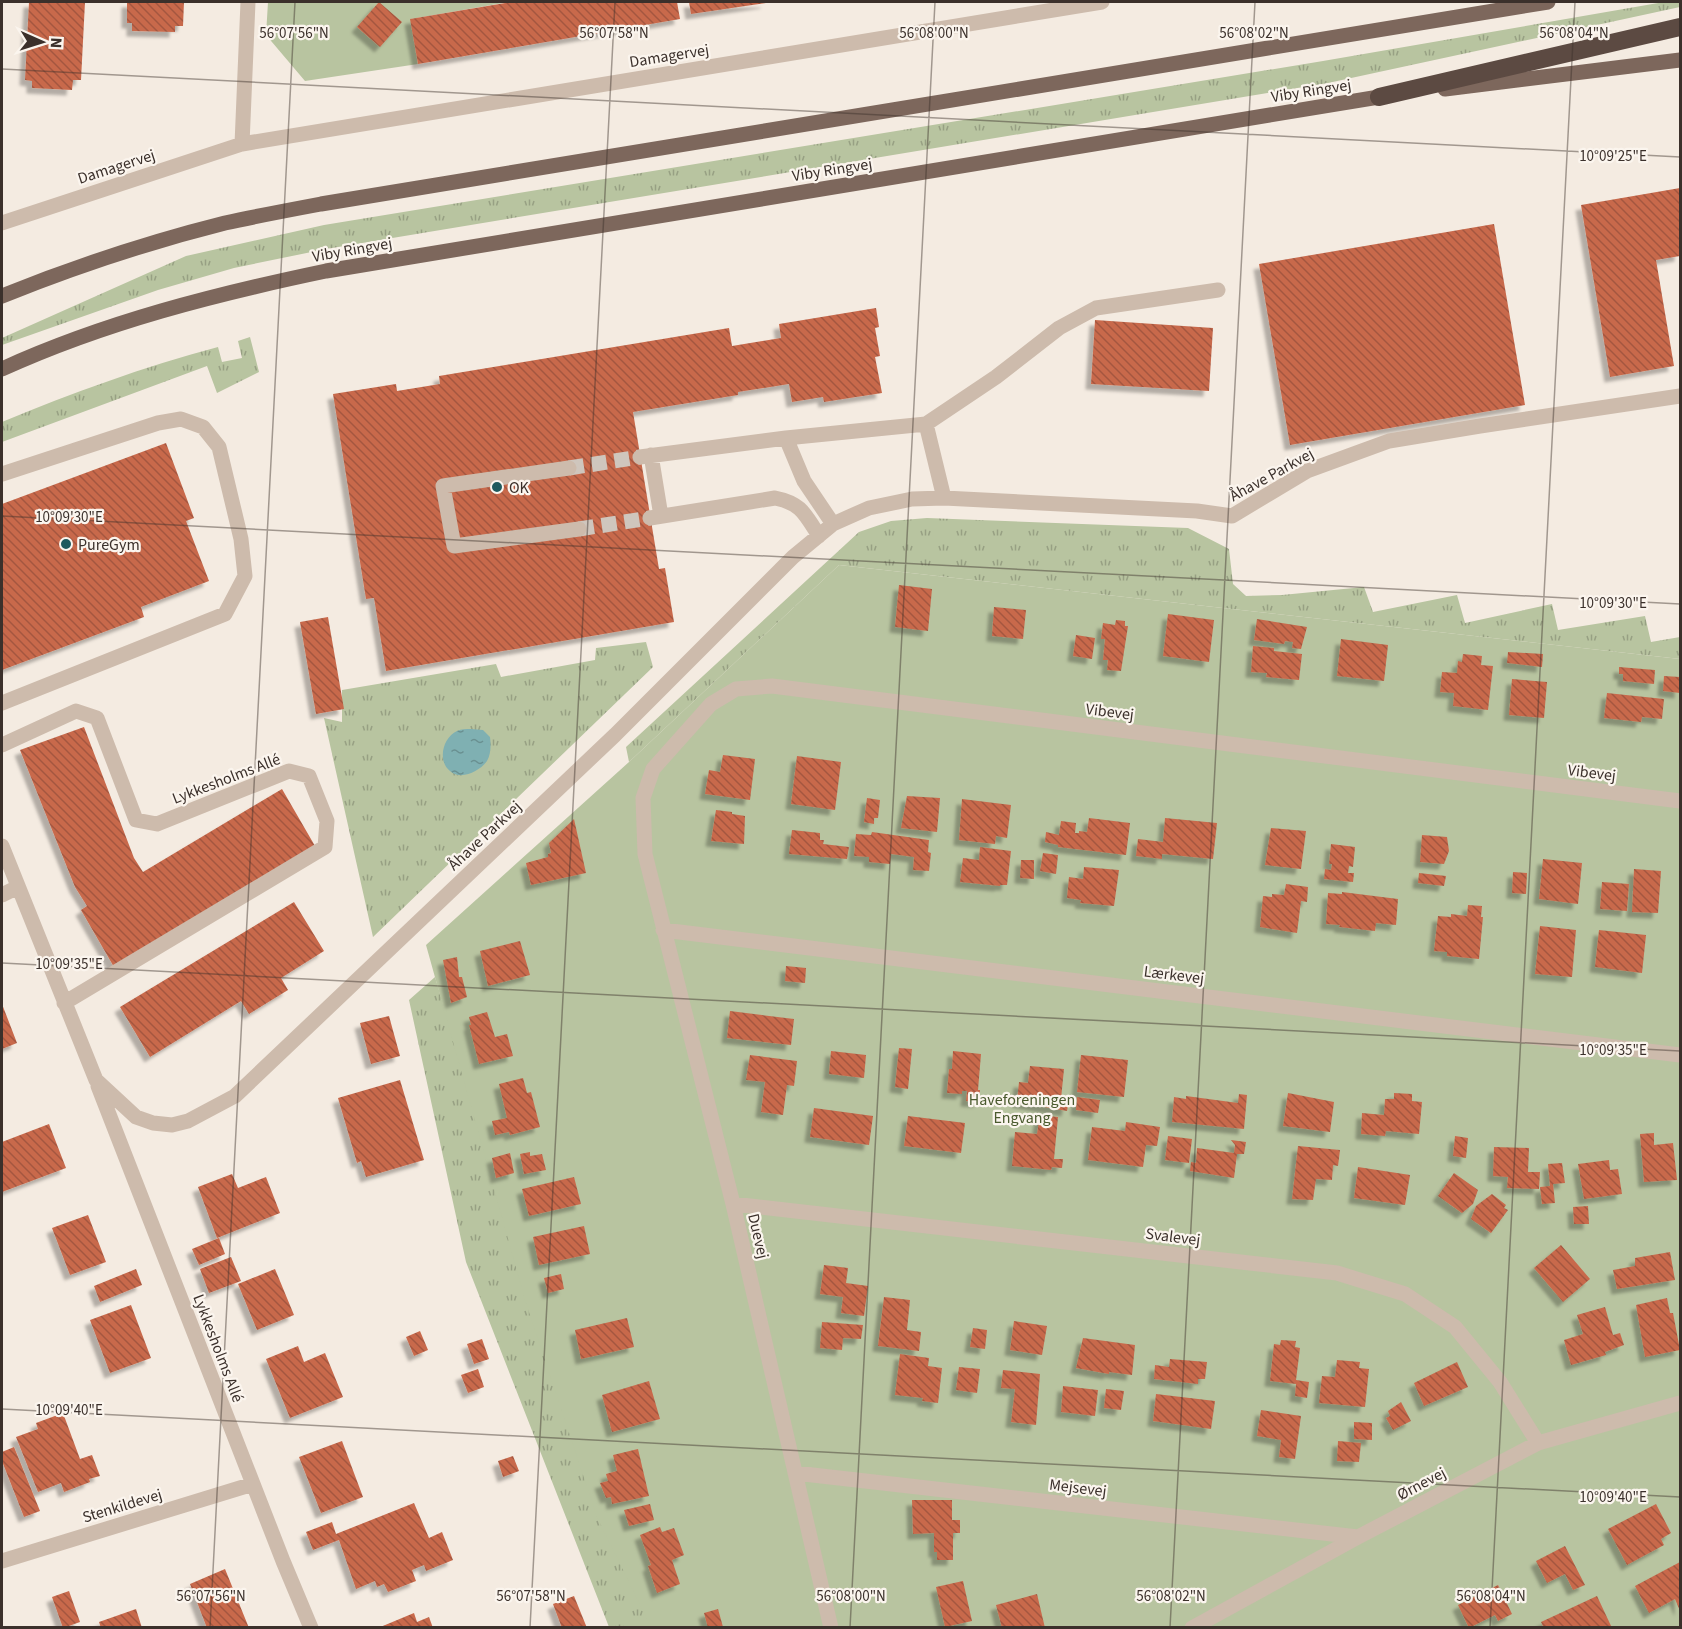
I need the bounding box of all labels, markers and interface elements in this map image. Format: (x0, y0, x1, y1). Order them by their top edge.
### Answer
north arrow (12, 12, 72, 72)
text: 56°07'56"N (259, 23, 329, 44)
text: 56°07'58"N (579, 23, 649, 44)
text: 56°08'00"N (899, 23, 969, 44)
text: 56°08'02"N (1219, 23, 1289, 44)
text: 56°08'04"N (1539, 23, 1609, 44)
text: N (45, 37, 67, 49)
street label: Damagervej (628, 39, 711, 73)
street label: Viby Ringvej (1270, 74, 1353, 108)
street label: Damagervej (75, 144, 158, 190)
text: 10°09'25"E (1579, 146, 1647, 167)
street label: Viby Ringvej (791, 153, 874, 187)
street label: Viby Ringvej (311, 232, 394, 268)
street label: Åhave Parkvej (1225, 443, 1318, 507)
place label: OK (509, 477, 530, 499)
marker: OK (490, 480, 504, 494)
text: 10°09'30"E (35, 507, 103, 528)
place label: PureGym (78, 534, 140, 556)
marker: PureGym (59, 537, 73, 551)
text: 10°09'30"E (1579, 593, 1647, 614)
street label: Vibevej (1085, 698, 1135, 726)
street label: Lykkesholms Allé (169, 748, 284, 810)
street label: Vibevej (1567, 759, 1617, 787)
street label: Åhave Parkvej (443, 796, 526, 876)
text: 10°09'35"E (35, 954, 103, 975)
street label: Lærkevej (1142, 960, 1205, 990)
text: 10°09'35"E (1579, 1040, 1647, 1061)
park label: Haveforeningen Engvang (969, 1089, 1075, 1129)
street label: Duevej (742, 1211, 774, 1261)
street label: Svalevej (1144, 1223, 1202, 1251)
street label: Lykkesholms Allé (187, 1291, 249, 1406)
text: 10°09'40"E (35, 1400, 103, 1421)
street label: Ørnevej (1393, 1462, 1450, 1506)
street label: Mejsevej (1048, 1474, 1108, 1502)
street label: Stenkildevej (80, 1483, 165, 1528)
text: 10°09'40"E (1579, 1487, 1647, 1508)
text: 56°07'56"N (176, 1586, 246, 1607)
text: 56°07'58"N (496, 1586, 566, 1607)
text: 56°08'00"N (816, 1586, 886, 1607)
text: 56°08'02"N (1136, 1586, 1206, 1607)
text: 56°08'04"N (1456, 1586, 1526, 1607)

